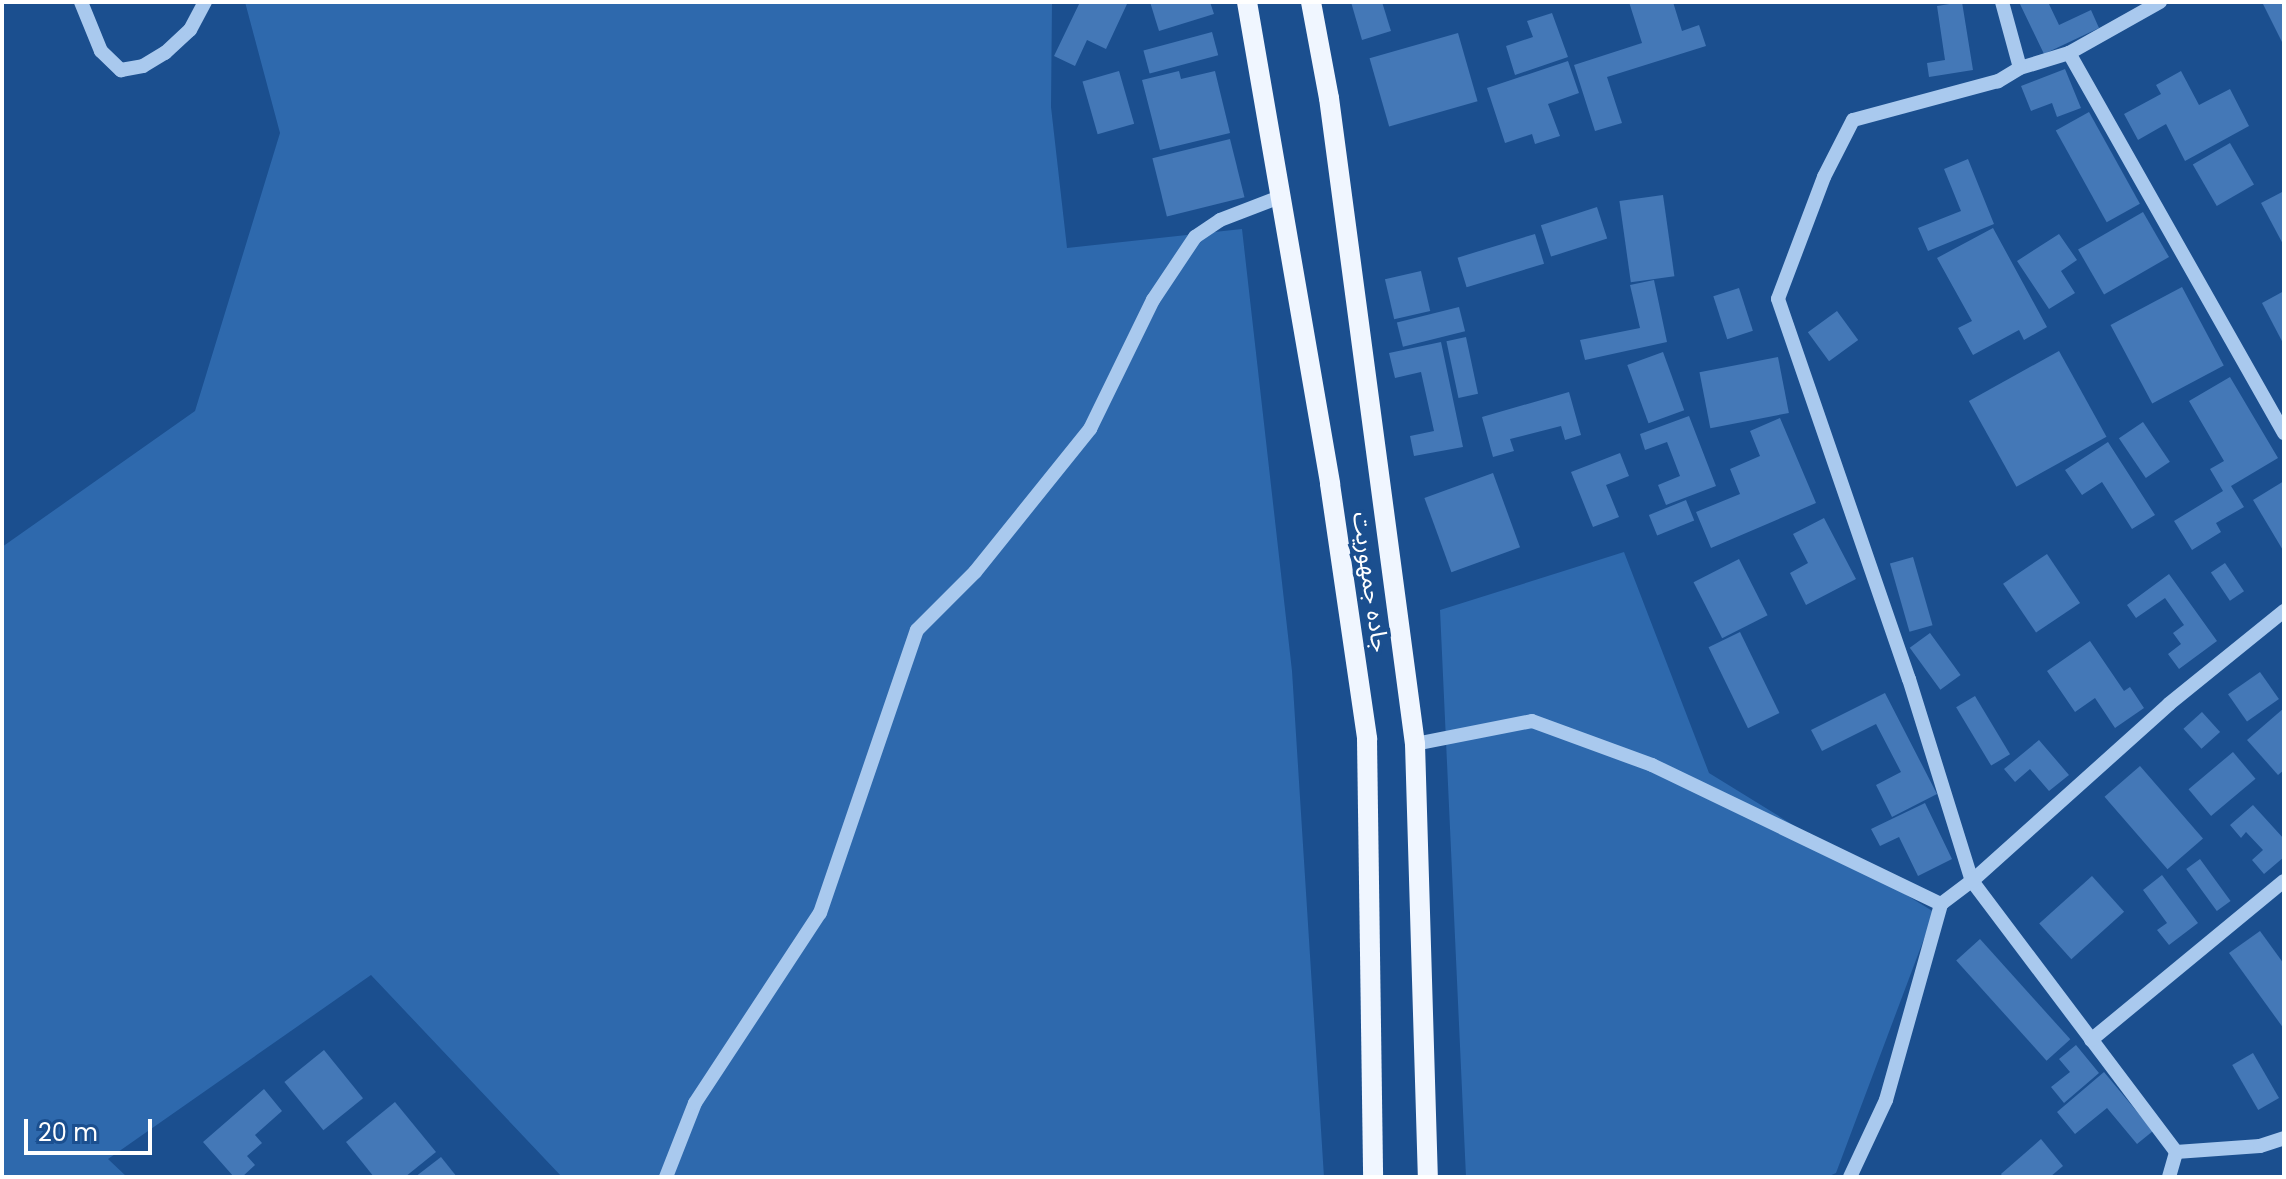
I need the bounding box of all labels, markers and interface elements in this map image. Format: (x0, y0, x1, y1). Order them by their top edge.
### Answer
street label: جاده جمهوریت (1347, 510, 1395, 654)
scale bar (28, 1103, 156, 1153)
text: 20 m (38, 1116, 98, 1149)

